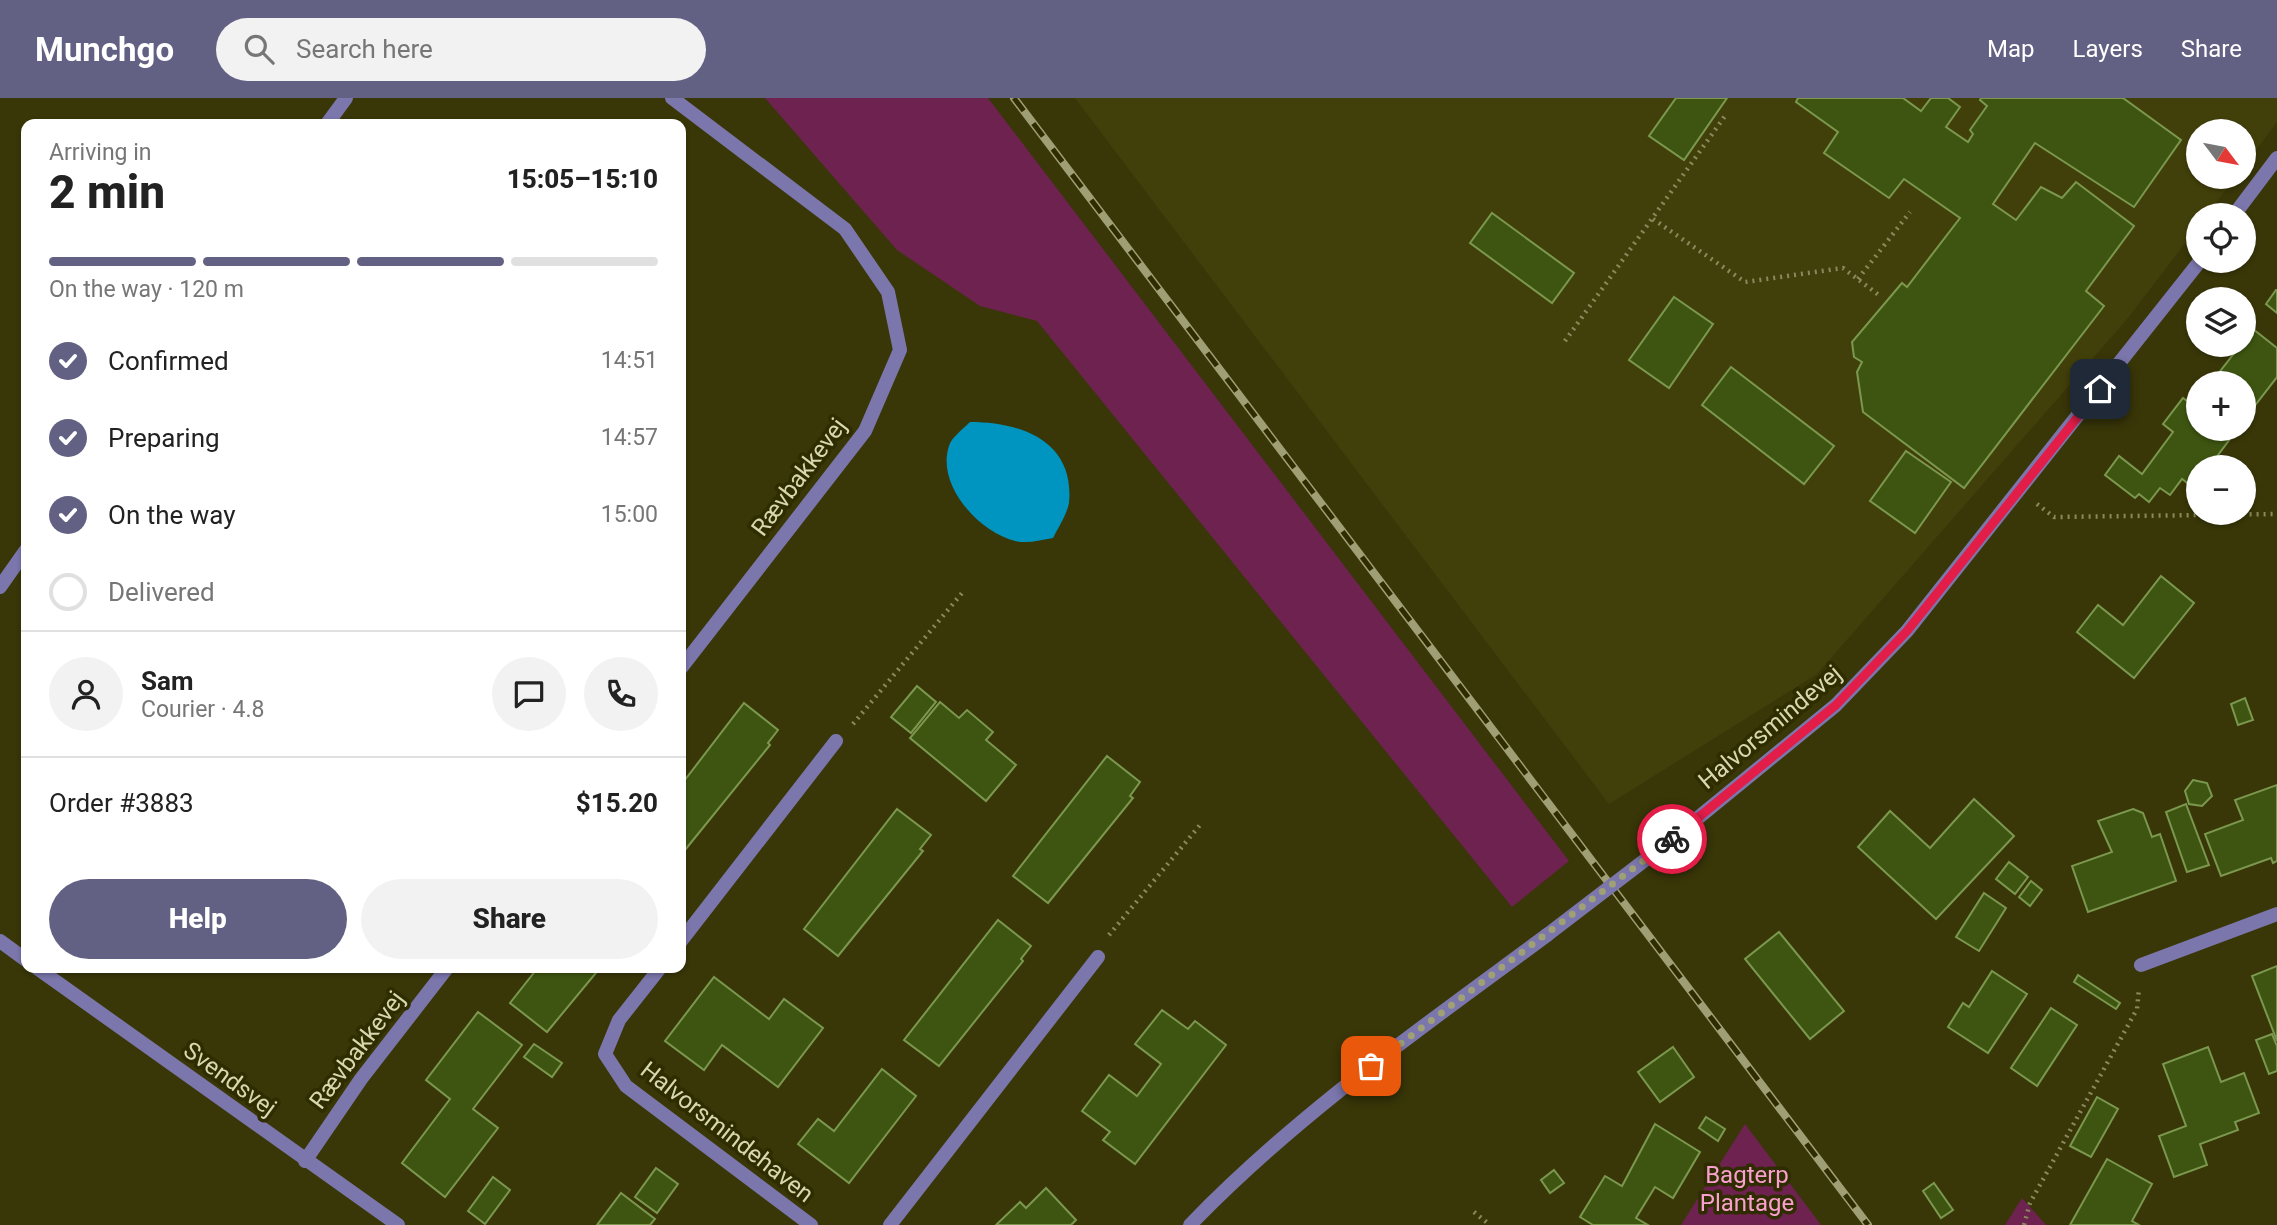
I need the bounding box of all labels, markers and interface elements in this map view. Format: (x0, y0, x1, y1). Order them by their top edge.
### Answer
search box (216, 18, 706, 81)
text: Munchgo (35, 30, 174, 69)
icon: search (240, 30, 278, 68)
text: Search here (296, 34, 433, 64)
text: Map (1987, 35, 2035, 63)
text: Layers (2073, 35, 2143, 63)
text: Share (2181, 35, 2242, 63)
north arrow (2186, 119, 2256, 189)
map controls (2186, 119, 2256, 525)
text: Arriving in (49, 139, 152, 166)
text: 15:05–15:10 (507, 164, 658, 194)
text: 2 min (49, 165, 165, 219)
button: locate (2186, 203, 2256, 273)
text: On the way · 120 m (49, 276, 244, 303)
button: layers (2186, 287, 2256, 357)
icon: check (49, 342, 87, 380)
text: Confirmed (108, 346, 229, 376)
text: 14:51 (601, 347, 658, 374)
pin (2070, 359, 2130, 419)
icon: home (2081, 370, 2119, 408)
button: + (2186, 371, 2256, 441)
street label: Rævbakkevej (746, 413, 852, 541)
icon: check (49, 419, 87, 457)
text: Preparing (108, 423, 220, 453)
text: 14:57 (601, 424, 658, 451)
button: − (2186, 455, 2256, 525)
icon: check (49, 496, 87, 534)
text: On the way (108, 500, 236, 530)
text: 15:00 (601, 501, 658, 528)
text: Delivered (108, 577, 215, 607)
button: person (49, 657, 123, 731)
button: chat (492, 657, 566, 731)
button: phone (584, 657, 658, 731)
street label: Halvorsmindevej (1693, 659, 1847, 795)
text: Sam (141, 666, 193, 696)
text: Courier · 4.8 (141, 696, 264, 723)
text: Order #3883 (49, 788, 194, 818)
text: $15.20 (576, 788, 658, 818)
courier (1637, 804, 1707, 874)
icon: bike (1653, 820, 1691, 858)
button: Help (49, 879, 347, 959)
button: Share (361, 879, 658, 959)
street label: Rævbakkevej (304, 986, 410, 1114)
street label: Svendsvej (178, 1036, 282, 1122)
pin (1341, 1036, 1401, 1096)
icon: bag (1352, 1047, 1390, 1085)
street label: Halvorsmindehaven (635, 1056, 819, 1208)
park label: Bagterp Plantage (1700, 1161, 1794, 1217)

